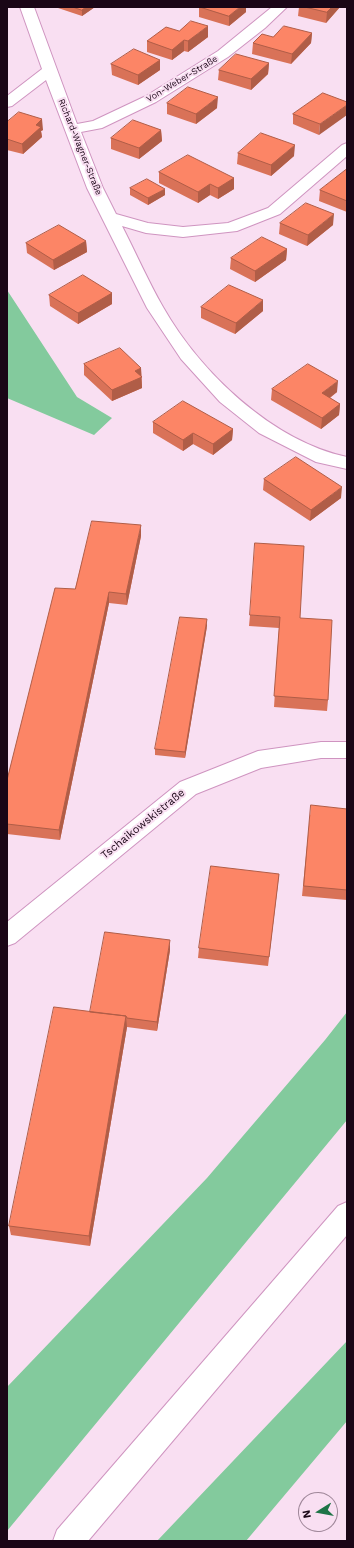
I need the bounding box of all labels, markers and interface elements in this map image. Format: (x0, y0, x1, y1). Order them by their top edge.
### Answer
street label: Von-Weber-Straße (144, 53, 220, 105)
street label: Richard-Wagner-Straße (56, 97, 104, 197)
street label: Tschaikowskistraße (98, 786, 188, 862)
north arrow (298, 1492, 338, 1532)
text: N (300, 1509, 314, 1519)

